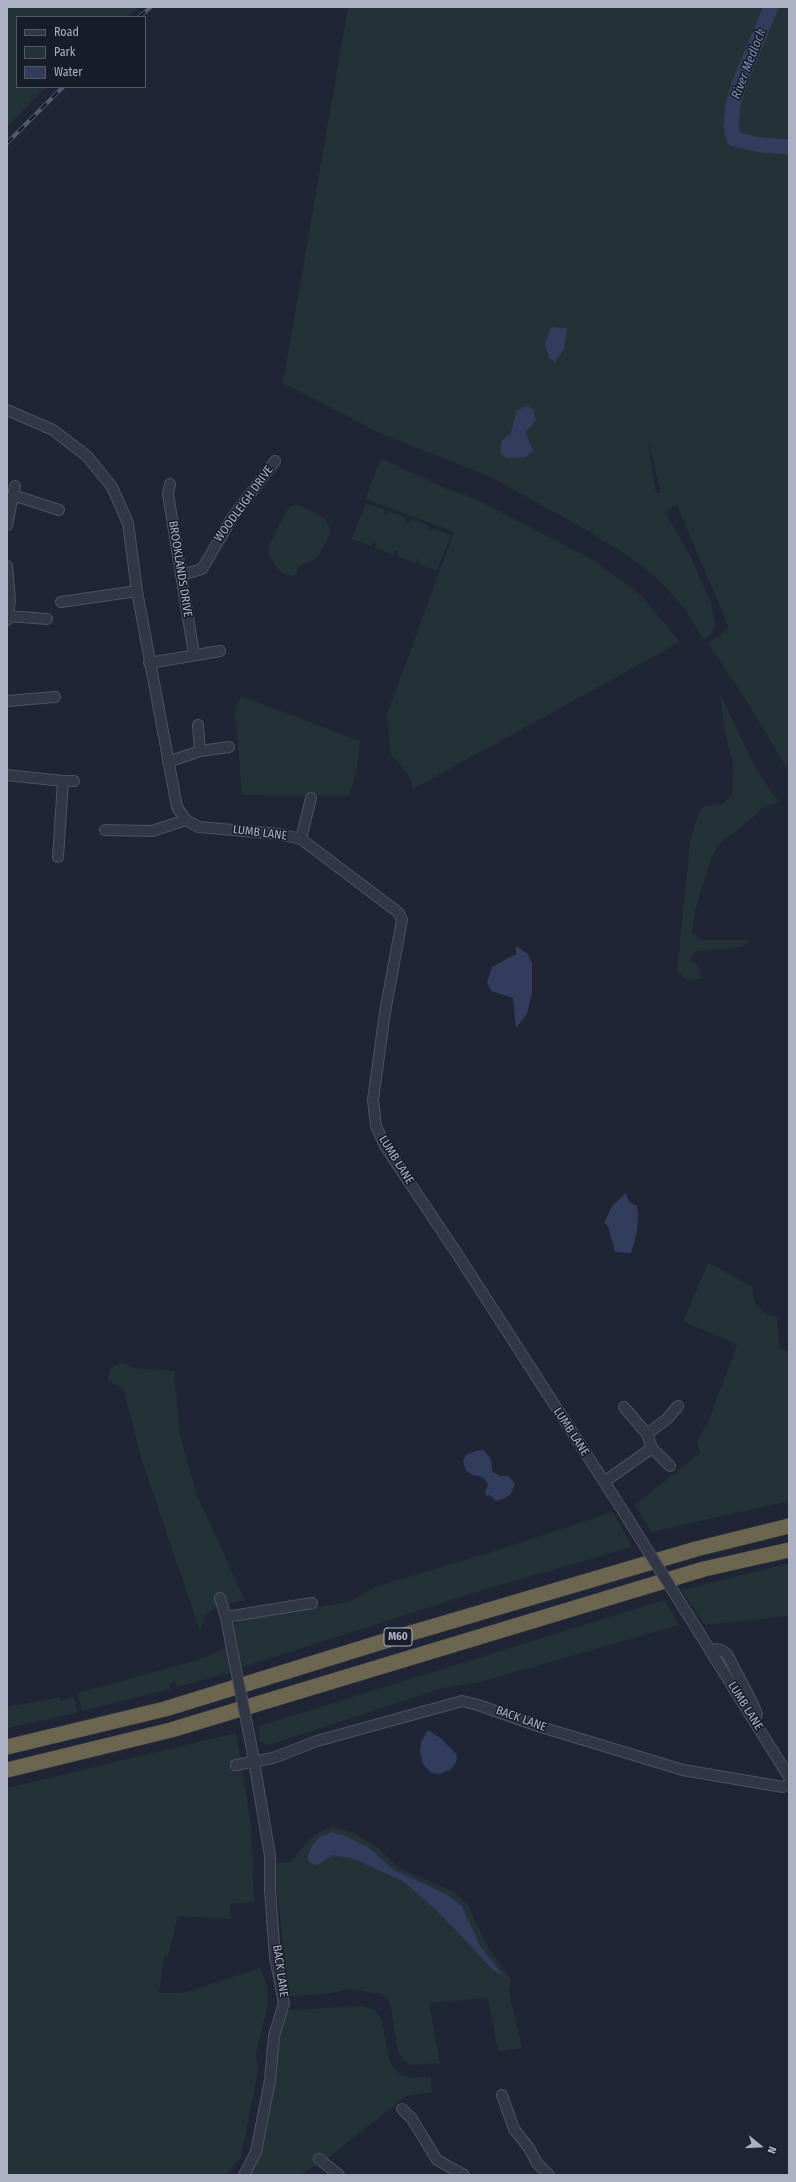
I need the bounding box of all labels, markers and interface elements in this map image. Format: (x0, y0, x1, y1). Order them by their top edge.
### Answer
legend (16, 16, 146, 88)
text: Road (54, 25, 79, 39)
water label: River Medlock (728, 27, 770, 101)
text: Park (54, 45, 75, 59)
text: Water (54, 65, 82, 79)
street label: WOODLEIGH DRIVE (212, 463, 276, 545)
street label: BROOKLANDS DRIVE (165, 520, 195, 618)
street label: LUMB LANE (232, 823, 288, 843)
street label: LUMB LANE (375, 1133, 417, 1187)
street label: LUMB LANE (550, 1405, 592, 1459)
road number: M60 (384, 1628, 412, 1646)
street label: LUMB LANE (724, 1679, 766, 1733)
street label: BACK LANE (494, 1703, 548, 1735)
street label: BACK LANE (269, 1944, 291, 1998)
north arrow (740, 2126, 780, 2166)
text: N (765, 2145, 779, 2155)

